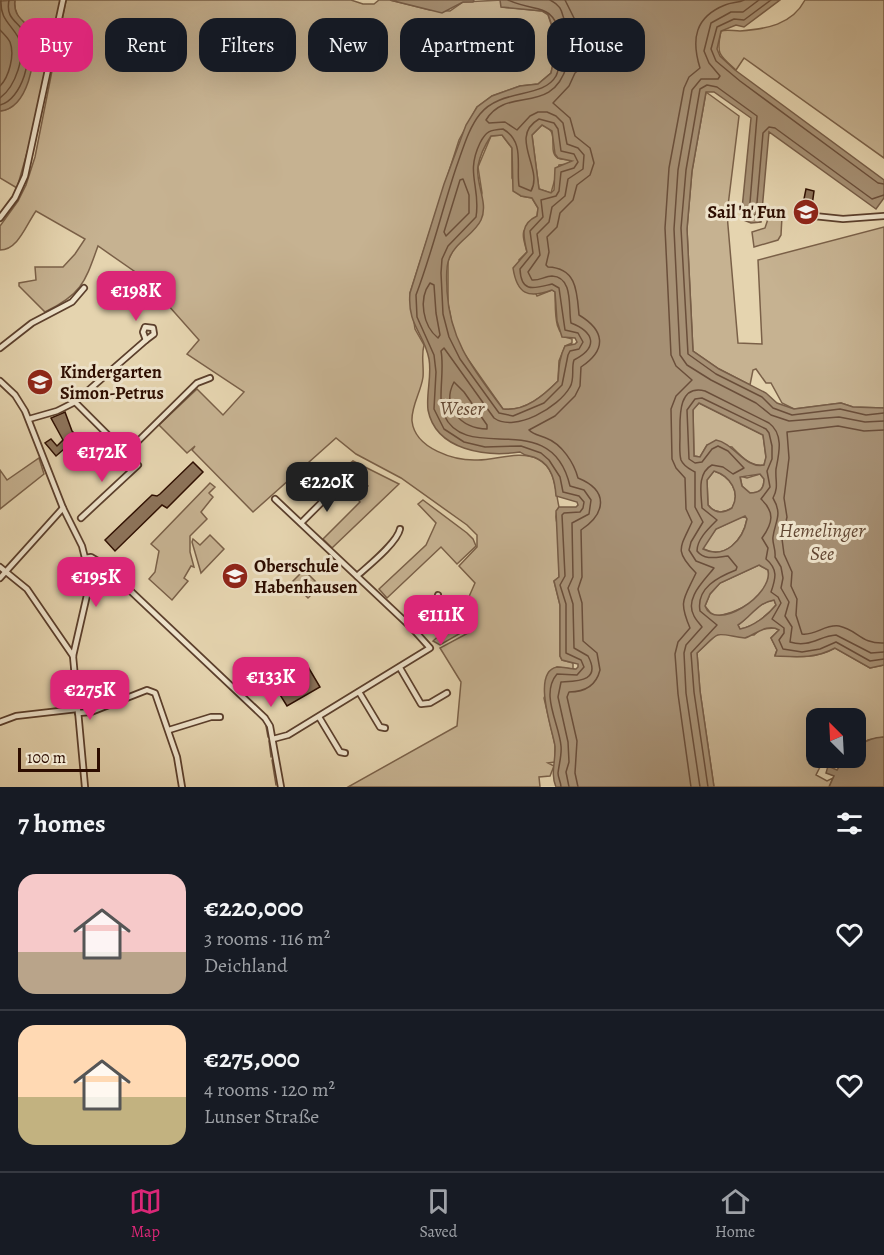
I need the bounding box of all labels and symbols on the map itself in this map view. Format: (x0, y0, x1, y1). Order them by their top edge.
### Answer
school or university icon: Sail 'n' Fun (791, 197, 821, 227)
place label: Sail 'n' Fun (708, 200, 786, 224)
pin: €198K (94, 271, 178, 322)
place label: Kindergarten Simon-Petrus (60, 360, 164, 405)
school or university icon: Kindergarten Simon-Petrus (25, 367, 55, 397)
water label: Weser (440, 395, 485, 422)
pin: €172K (60, 432, 144, 483)
pin: €220K (285, 462, 369, 513)
water label: Hemelinger See (779, 517, 866, 567)
place label: Oberschule Habenhausen (254, 554, 358, 599)
pin: €195K (54, 557, 138, 608)
school or university icon: Oberschule Habenhausen (220, 561, 250, 591)
pin: €111K (399, 595, 483, 646)
pin: €133K (229, 657, 313, 708)
pin: €275K (48, 670, 132, 721)
north arrow (806, 708, 866, 768)
scale bar (18, 745, 100, 772)

